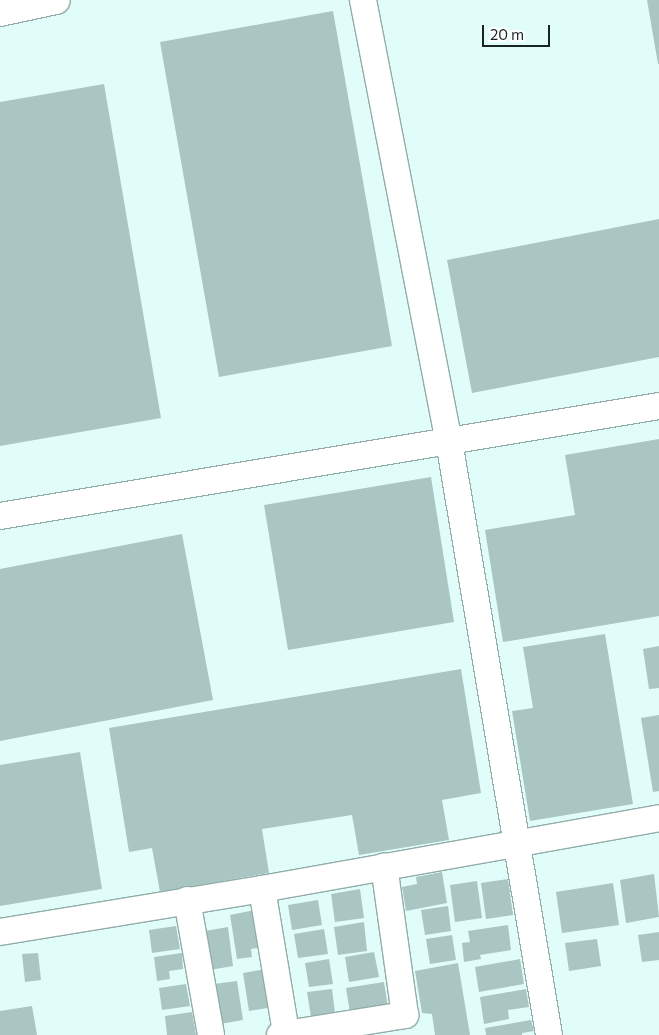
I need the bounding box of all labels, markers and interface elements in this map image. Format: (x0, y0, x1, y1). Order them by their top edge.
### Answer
scale bar (484, 15, 552, 47)
text: 20 m (490, 25, 524, 43)

